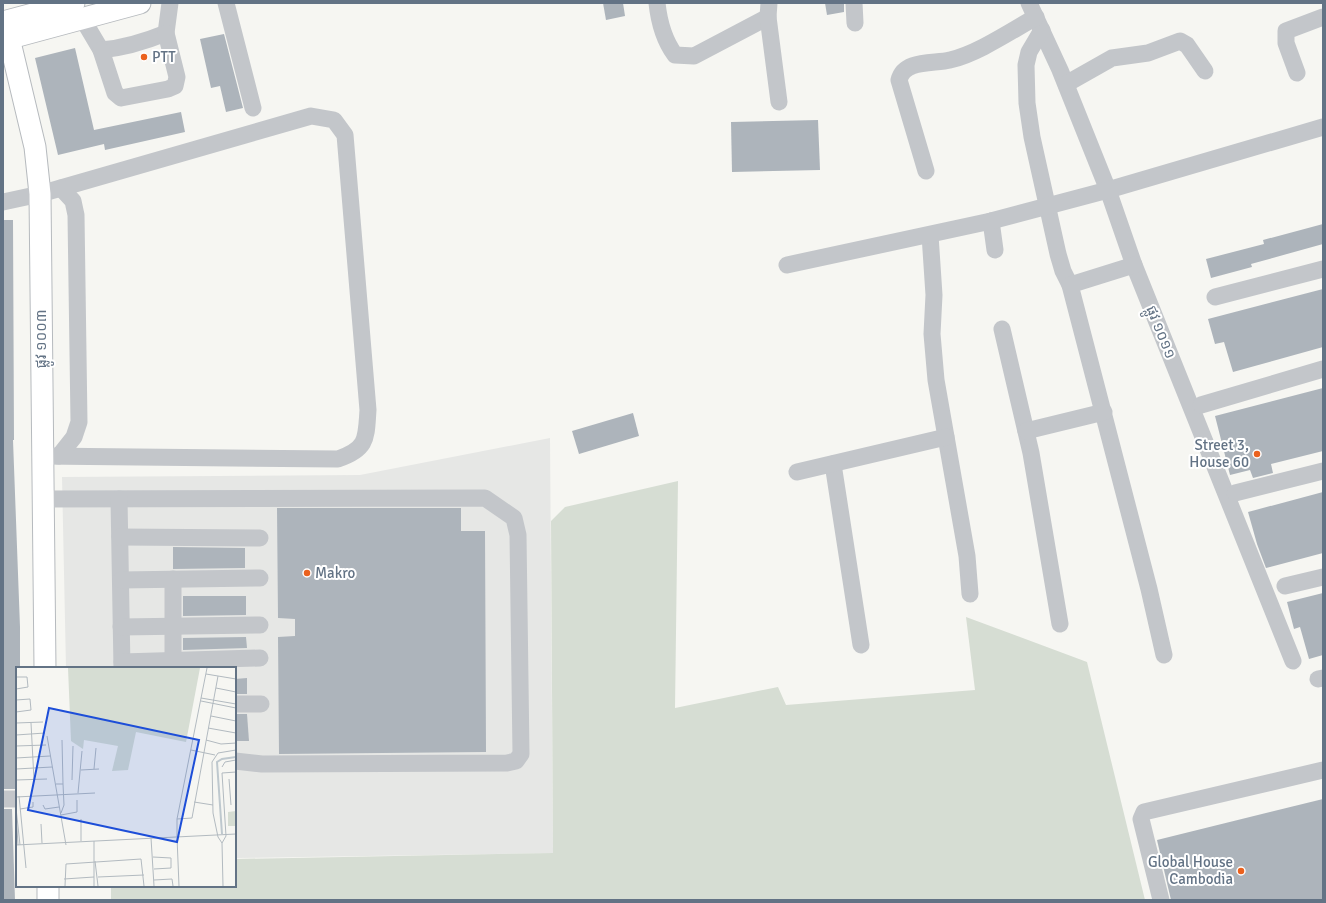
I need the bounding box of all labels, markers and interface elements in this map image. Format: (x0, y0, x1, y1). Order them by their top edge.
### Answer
place label: PTT (152, 48, 176, 66)
marker: PTT (139, 52, 149, 62)
street label: ផ្លូវ ១០១១ (1138, 303, 1180, 363)
street label: ផ្លូវ ១០០៣ (32, 309, 54, 369)
place label: Street 3, House 60 (1189, 436, 1249, 471)
marker: Street 3, House 60 (1252, 449, 1262, 459)
place label: Makro (315, 564, 355, 582)
marker: Makro (302, 568, 312, 578)
inset map (16, 667, 236, 887)
place label: Global House Cambodia (1148, 853, 1233, 888)
marker: Global House Cambodia (1236, 866, 1246, 876)

